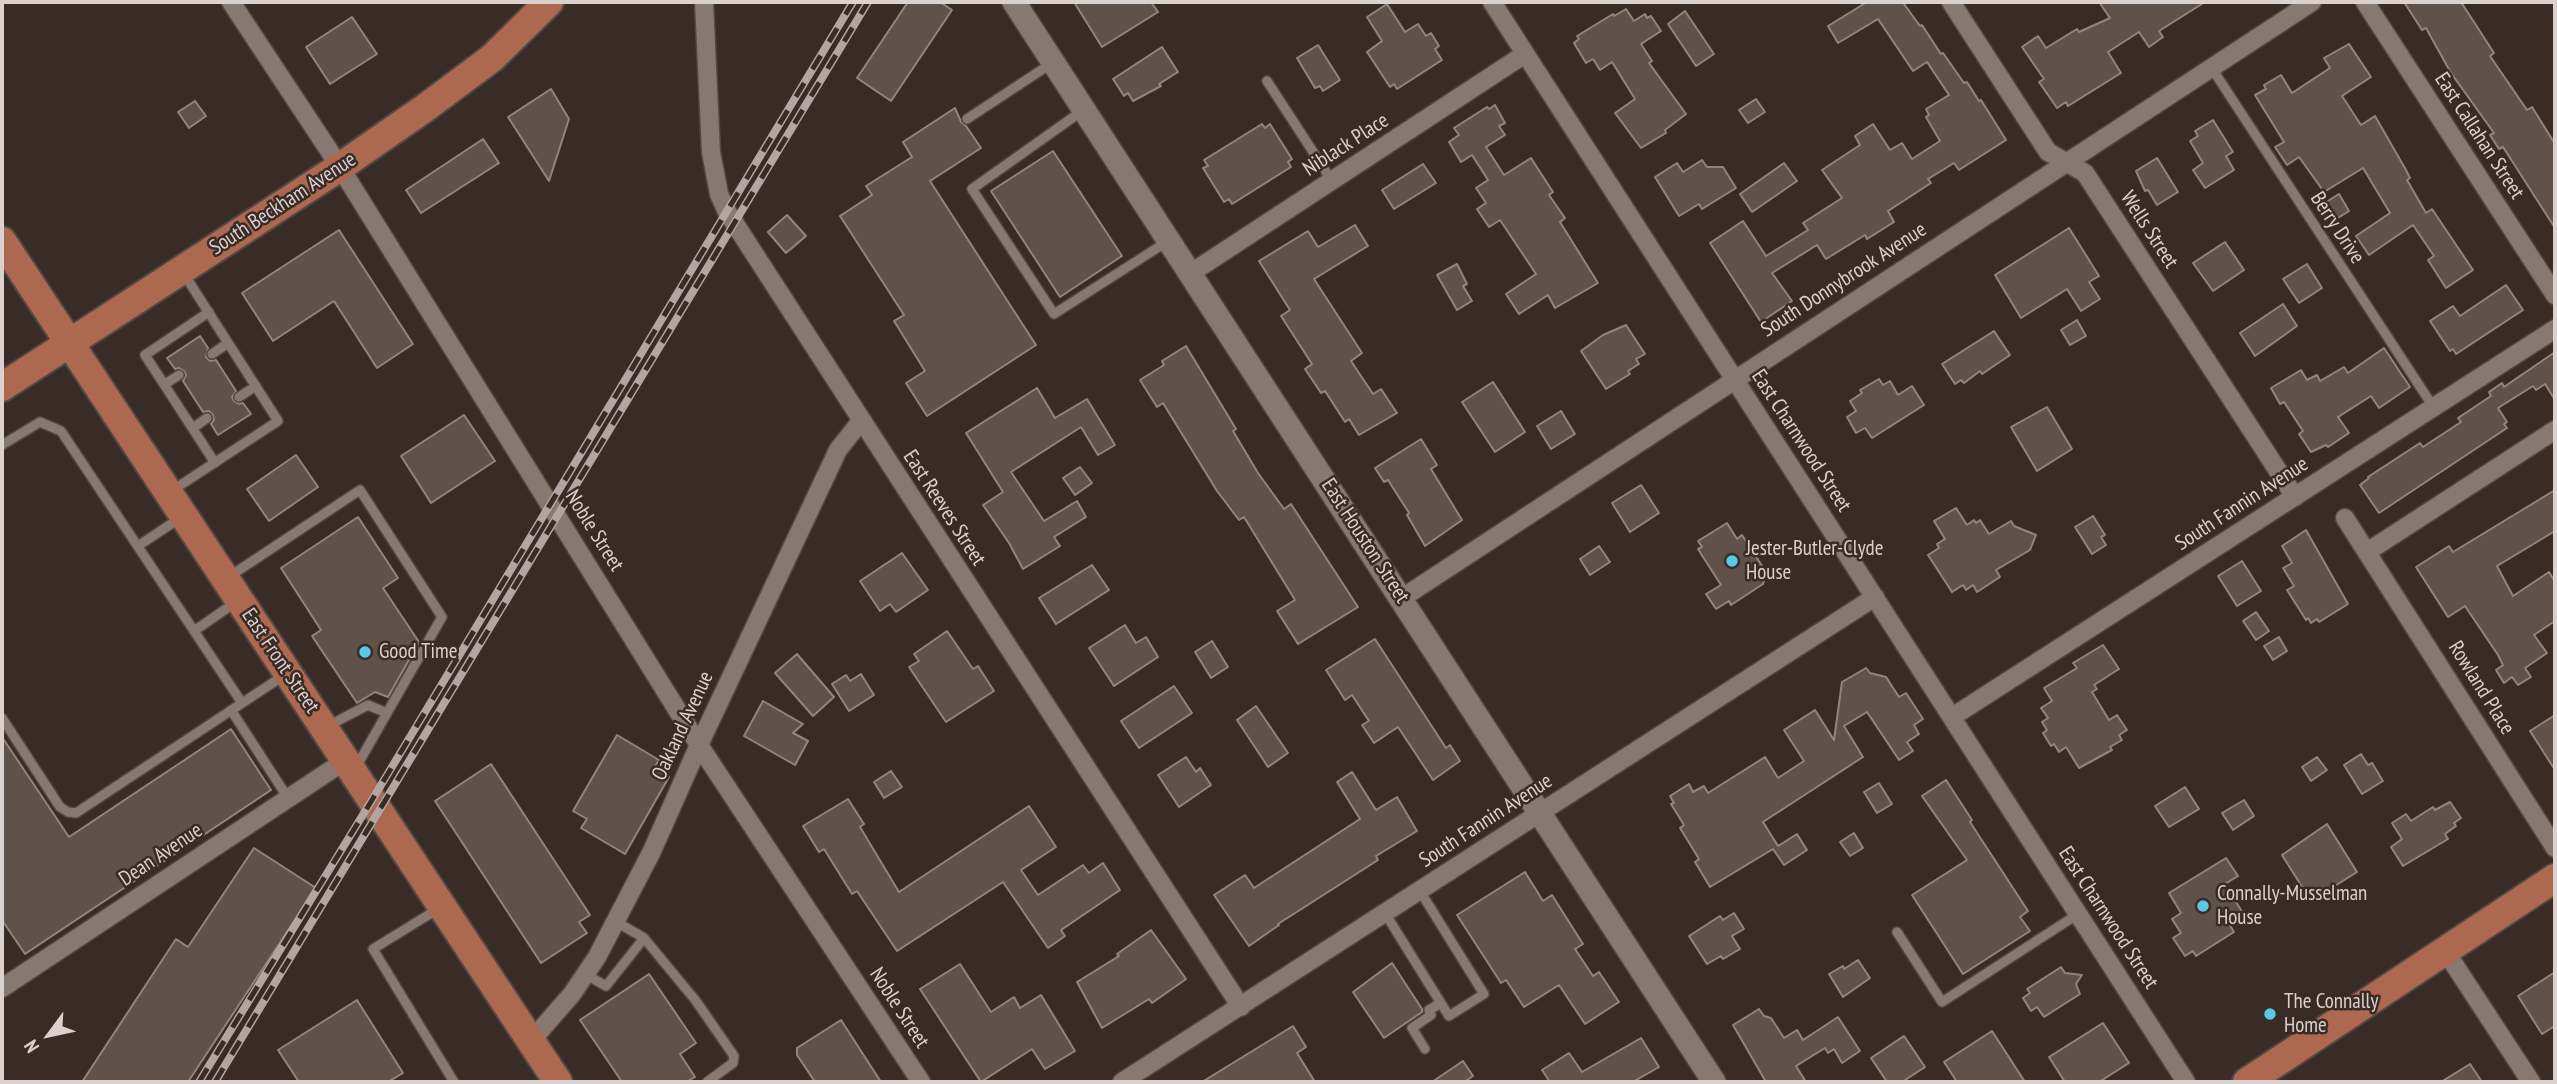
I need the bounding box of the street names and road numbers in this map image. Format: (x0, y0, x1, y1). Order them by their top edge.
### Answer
street label: East Callahan Street (2429, 68, 2529, 204)
street label: Niblack Place (1299, 108, 1393, 182)
street label: South Beckham Avenue (205, 147, 361, 261)
street label: Wells Street (2115, 187, 2183, 273)
street label: Berry Drive (2304, 187, 2370, 269)
street label: South Donnybrook Avenue (1757, 217, 1931, 343)
street label: East Charnwood Street (1746, 365, 1856, 517)
street label: East Reeves Street (897, 446, 991, 570)
street label: South Fannin Avenue (2171, 452, 2313, 556)
street label: East Houston Street (1315, 474, 1415, 608)
street label: Noble Street (559, 486, 629, 576)
street label: East Front Street (236, 604, 324, 718)
street label: Rowland Place (2442, 637, 2520, 739)
street label: Oakland Avenue (647, 668, 719, 784)
street label: South Fannin Avenue (1415, 769, 1557, 873)
street label: Dean Avenue (115, 818, 207, 892)
street label: East Charnwood Street (2053, 842, 2163, 994)
street label: Noble Street (864, 963, 934, 1053)

